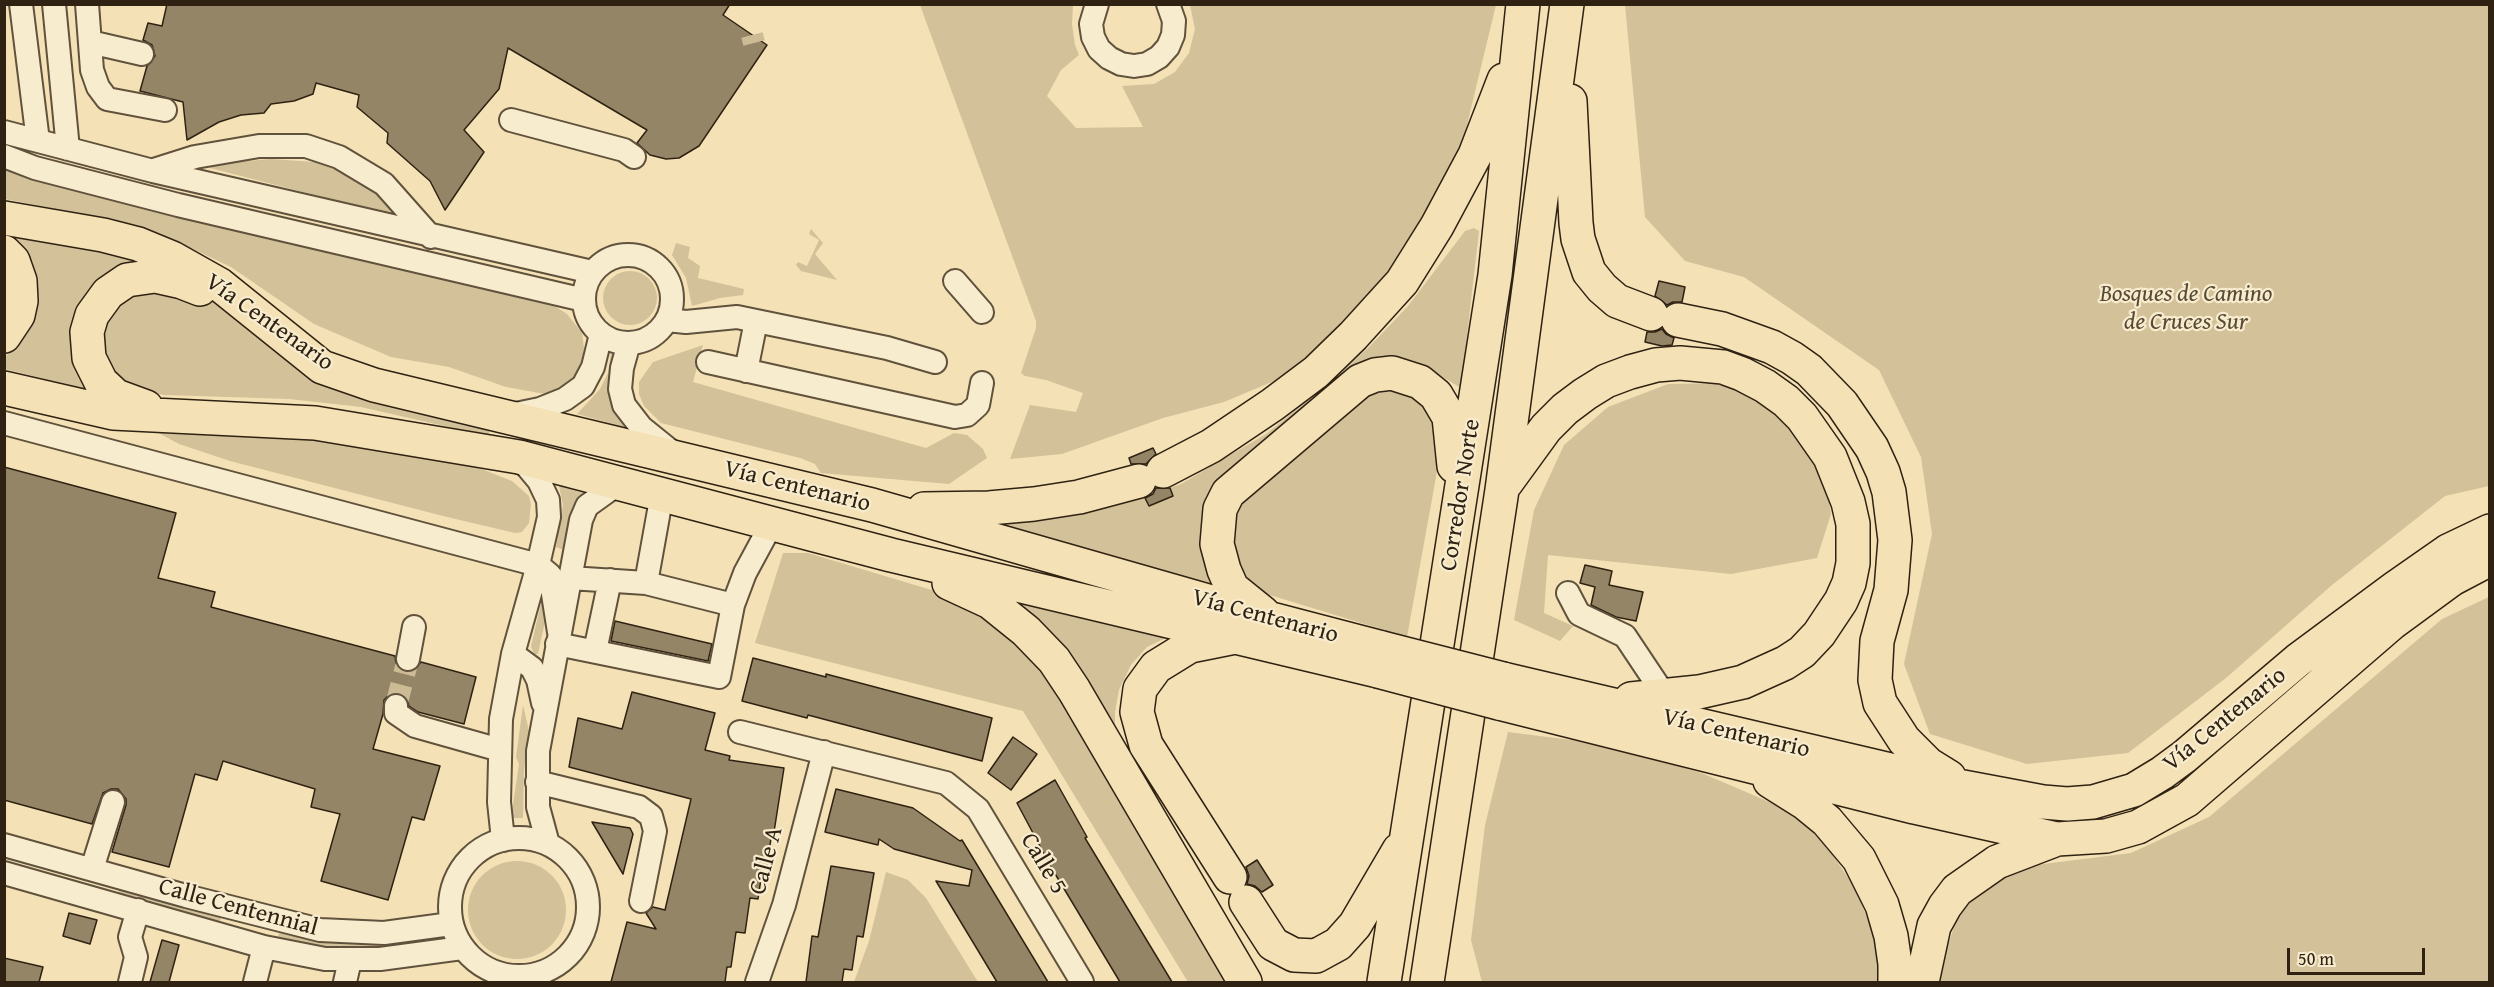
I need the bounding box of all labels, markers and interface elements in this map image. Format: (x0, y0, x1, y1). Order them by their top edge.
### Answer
street label: Vía Centenario (199, 268, 339, 378)
park label: Bosques de Camino de Cruces Sur (2100, 281, 2272, 337)
street label: Corredor Norte (1435, 417, 1487, 573)
street label: Vía Centenario (721, 455, 873, 519)
street label: Vía Centenario (1189, 584, 1341, 650)
street label: Vía Centenario (2158, 662, 2292, 778)
street label: Vía Centenario (1660, 703, 1812, 765)
street label: Calle A (744, 824, 790, 898)
street label: Calle 5 (1014, 828, 1072, 900)
street label: Calle Centennial (155, 873, 321, 943)
scale bar (2290, 936, 2428, 974)
text: 50 m (2298, 945, 2334, 972)

